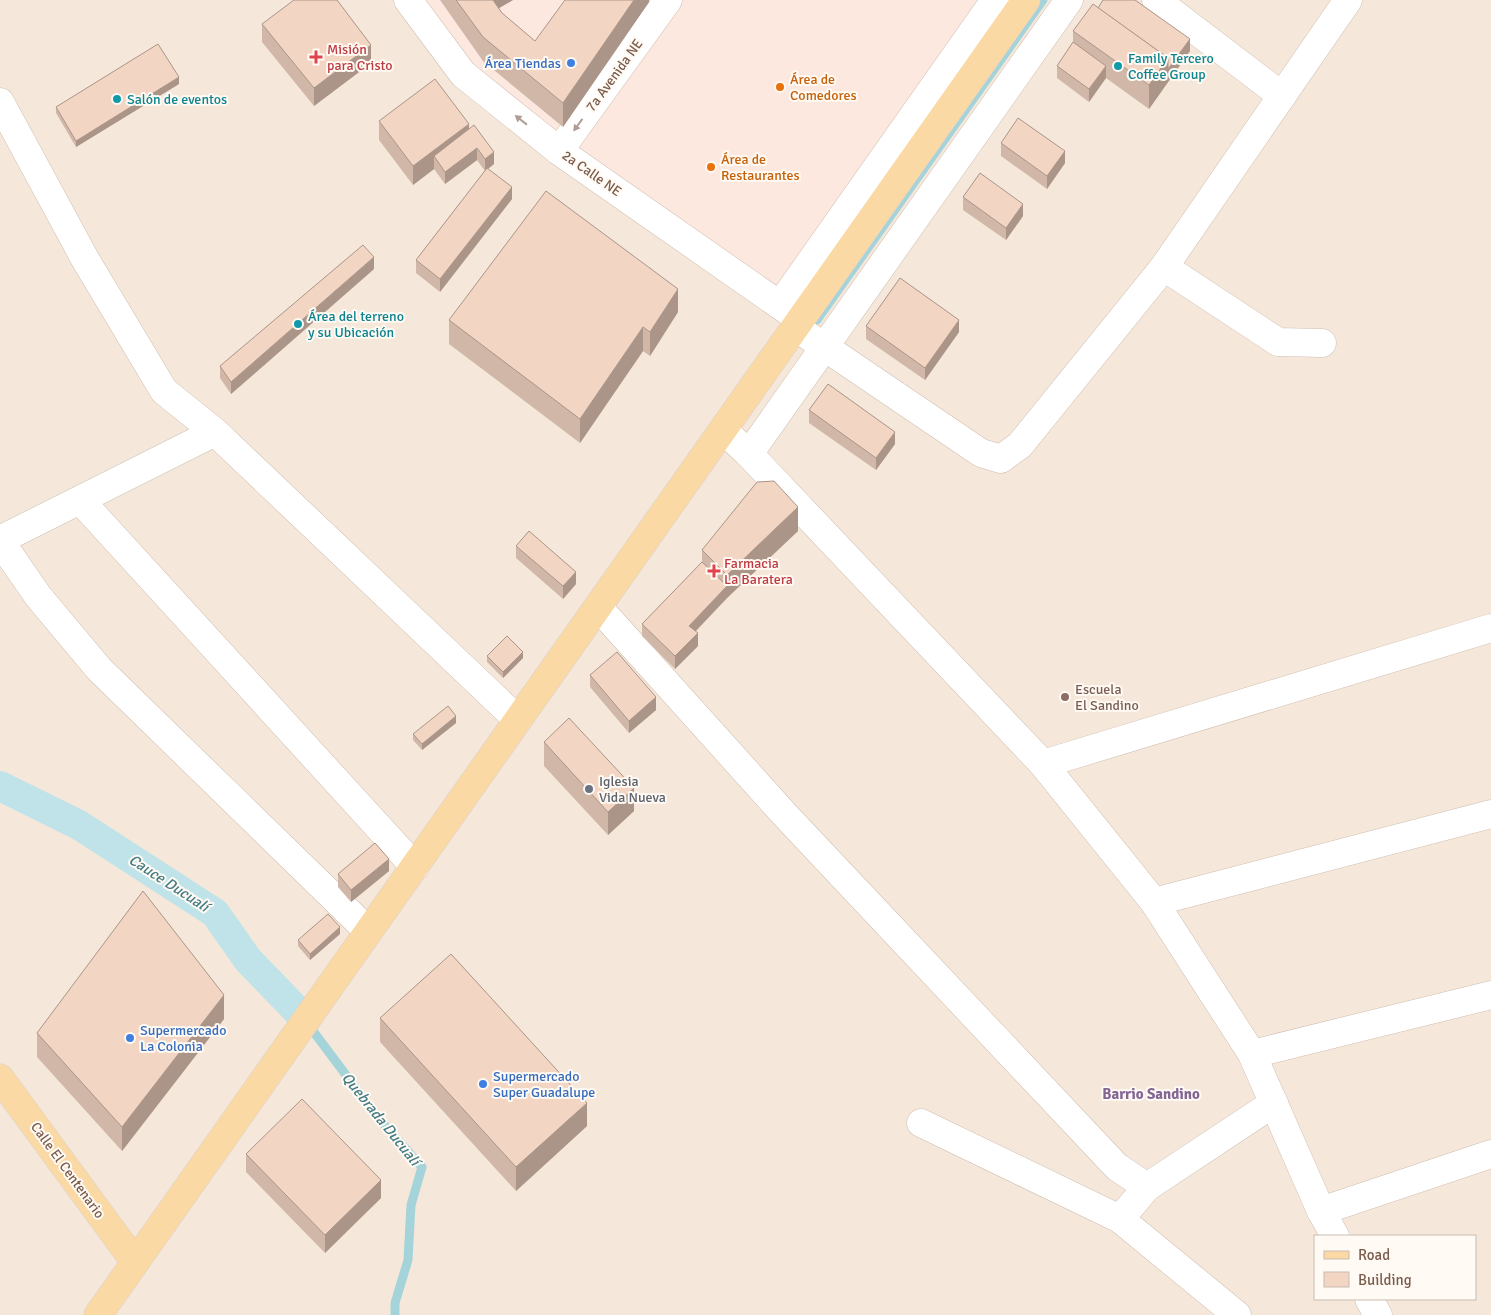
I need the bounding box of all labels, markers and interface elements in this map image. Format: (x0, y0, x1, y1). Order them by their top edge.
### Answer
street label: 7a Avenida NE (582, 36, 647, 115)
place label: Misión para Cristo (327, 41, 393, 74)
marker: Misión para Cristo (309, 50, 323, 64)
place label: Family Tercero Coffee Group (1128, 50, 1214, 83)
place label: Área Tiendas (484, 55, 561, 72)
marker: Área Tiendas (565, 57, 577, 69)
marker: Family Tercero Coffee Group (1112, 60, 1124, 72)
place label: Área de Comedores (790, 71, 857, 104)
marker: Área de Comedores (774, 81, 786, 93)
place label: Salón de eventos (127, 91, 227, 108)
marker: Salón de eventos (111, 93, 123, 105)
one-way arrow (515, 115, 528, 126)
one-way arrow (573, 118, 583, 132)
street label: 2a Calle NE (559, 147, 625, 200)
place label: Área de Restaurantes (721, 151, 800, 184)
marker: Área de Restaurantes (705, 161, 717, 173)
place label: Área del terreno y su Ubicación (308, 308, 404, 341)
marker: Área del terreno y su Ubicación (292, 318, 304, 330)
place label: Farmacia La Baratera (724, 555, 793, 588)
marker: Farmacia La Baratera (708, 565, 720, 577)
place label: Escuela El Sandino (1075, 681, 1139, 714)
marker: Escuela El Sandino (1059, 691, 1071, 703)
place label: Iglesia Vida Nueva (599, 773, 666, 806)
marker: Iglesia Vida Nueva (583, 783, 595, 795)
water label: Cauce Ducualí (126, 850, 215, 917)
place label: Supermercado La Colonia (140, 1022, 226, 1055)
marker: Supermercado La Colonia (124, 1032, 136, 1044)
place label: Supermercado Super Guadalupe (493, 1068, 595, 1101)
water label: Quebrada Ducualí (338, 1069, 426, 1171)
marker: Supermercado Super Guadalupe (477, 1078, 489, 1090)
district label: Barrio Sandino (1102, 1085, 1200, 1103)
street label: Calle El Centenario (27, 1119, 108, 1222)
legend (1314, 1235, 1476, 1300)
text: Road (1358, 1246, 1390, 1264)
text: Building (1358, 1271, 1412, 1289)

